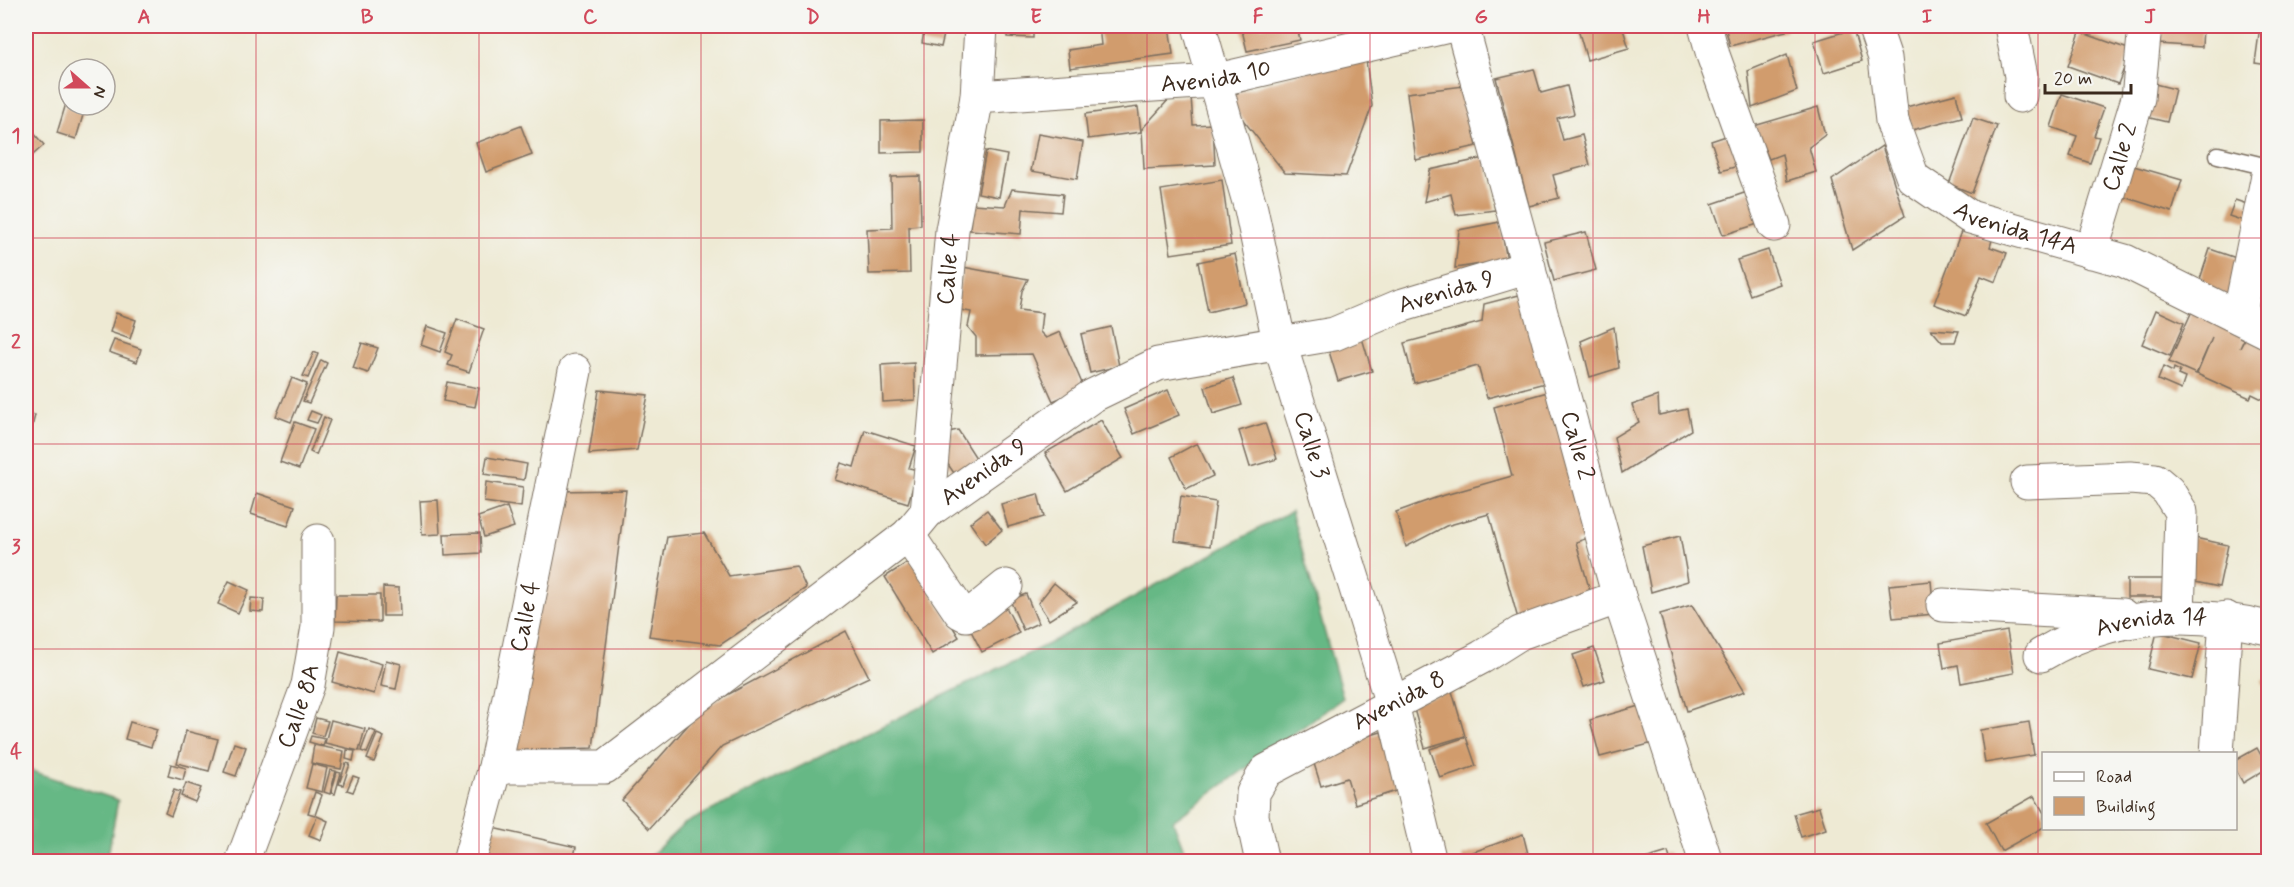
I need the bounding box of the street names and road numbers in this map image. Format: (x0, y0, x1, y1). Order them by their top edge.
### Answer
street label: Avenida 10 (1160, 52, 1274, 100)
street label: Calle 2 (2095, 119, 2145, 195)
street label: Avenida 14A (1947, 195, 2081, 262)
street label: Calle 4 (930, 232, 967, 306)
street label: Avenida 9 (1394, 263, 1498, 321)
street label: Calle 3 (1286, 407, 1336, 483)
street label: Calle 2 (1553, 408, 1602, 483)
street label: Avenida 9 (935, 431, 1033, 513)
street label: Calle 4 (503, 578, 548, 655)
street label: Avenida 14 (2092, 601, 2208, 645)
street label: Calle 8A (270, 662, 327, 753)
street label: Avenida 8 (1347, 664, 1451, 738)

